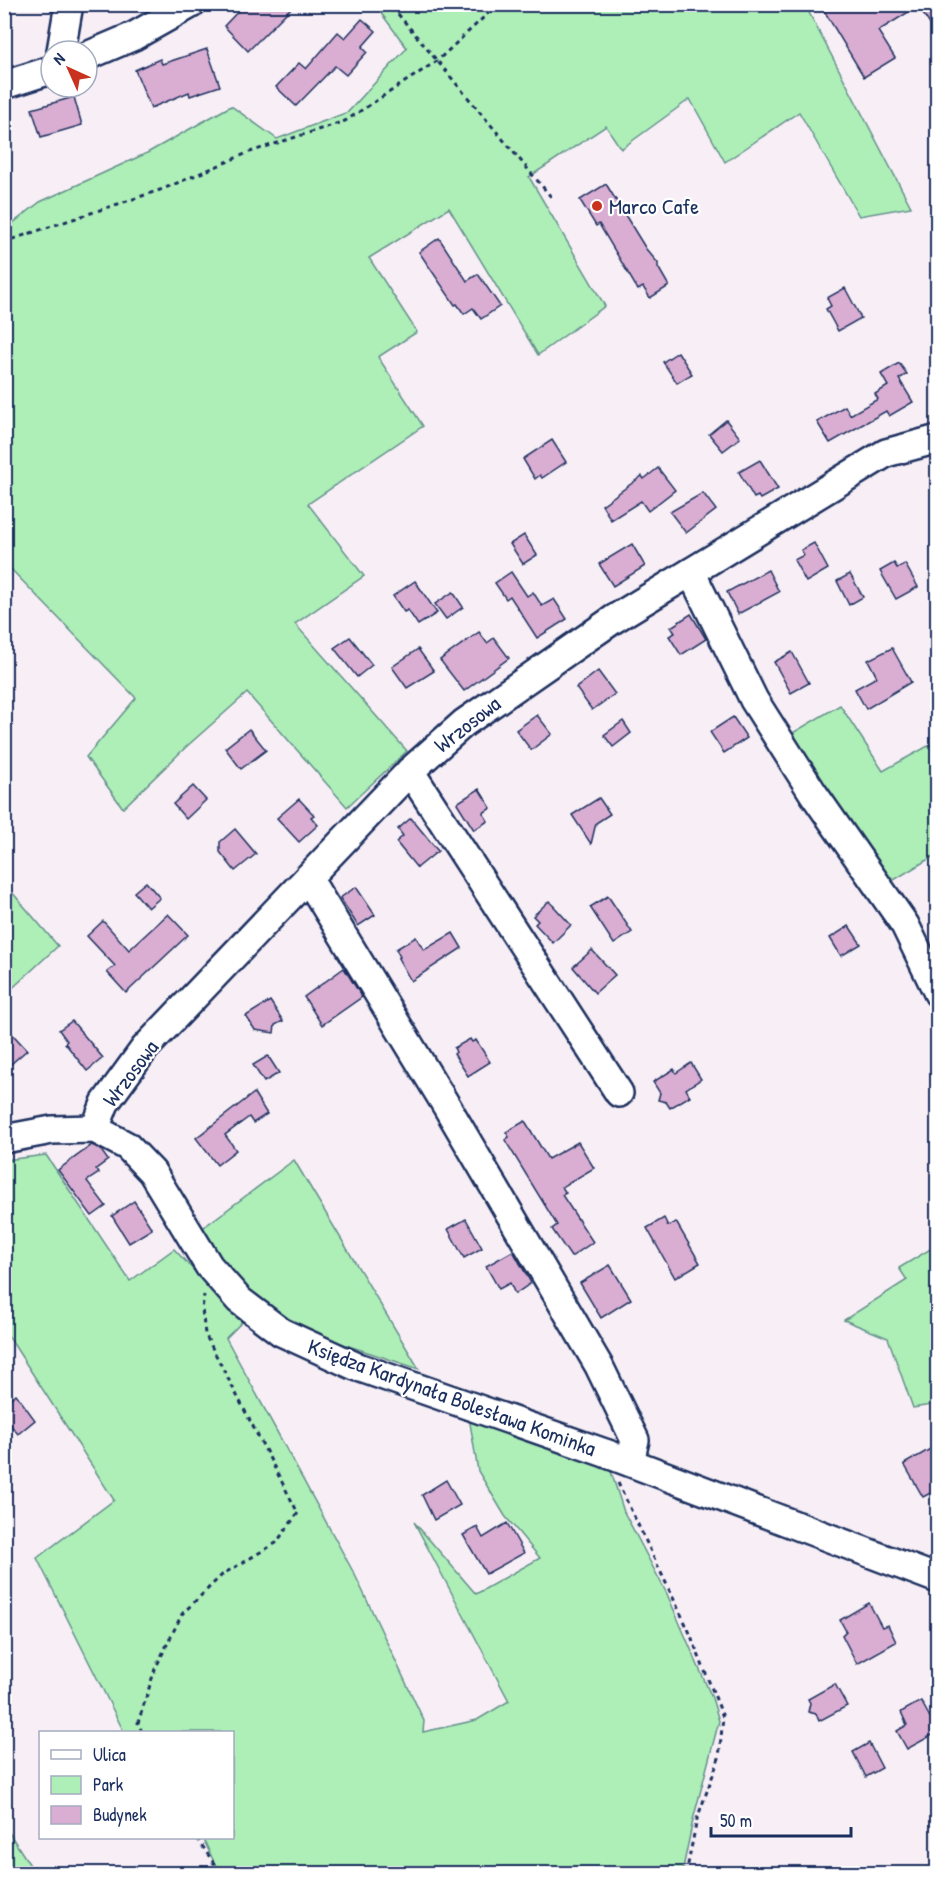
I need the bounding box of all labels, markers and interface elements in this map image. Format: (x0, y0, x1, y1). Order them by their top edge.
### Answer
north arrow (39, 39, 99, 99)
text: N (48, 47, 70, 69)
place label: Marco Cafe (609, 191, 699, 221)
marker: Marco Cafe (590, 199, 604, 213)
street label: Wrzosowa (428, 688, 507, 759)
street label: Wrzosowa (95, 1033, 165, 1113)
street label: Księdza Kardynała Bolesława Kominka (304, 1331, 600, 1463)
legend (39, 1731, 234, 1839)
text: Ulica (93, 1742, 126, 1767)
text: Park (93, 1772, 124, 1797)
scale bar (711, 1800, 850, 1838)
text: Budynek (93, 1802, 147, 1827)
text: 50 m (720, 1808, 752, 1833)

